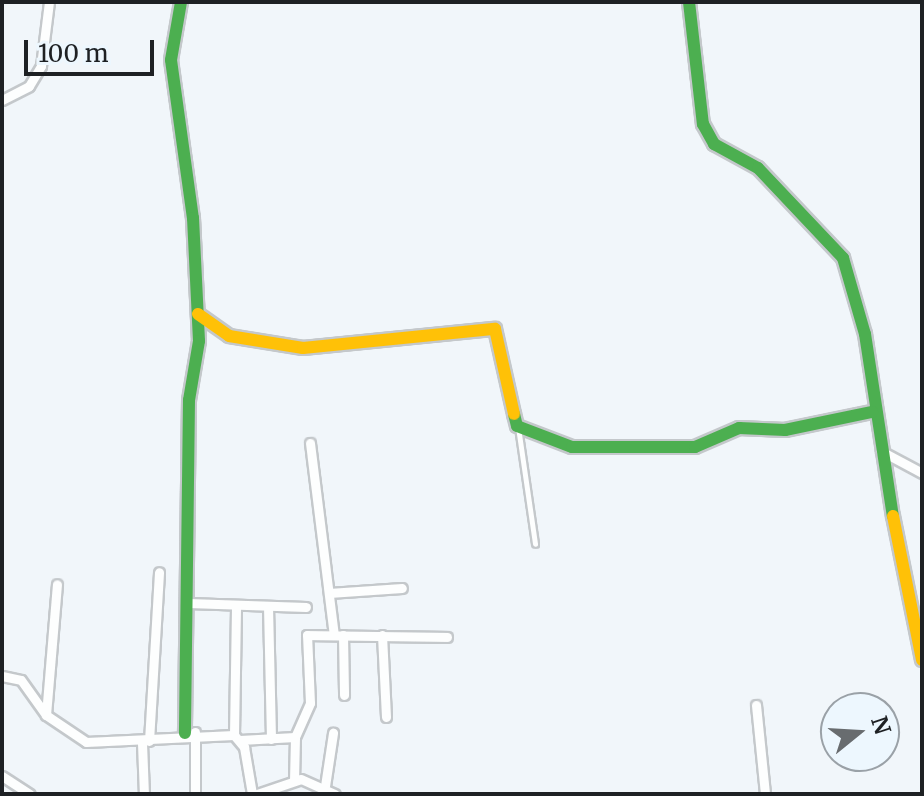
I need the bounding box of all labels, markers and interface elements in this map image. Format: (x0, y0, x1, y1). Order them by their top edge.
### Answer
scale bar (28, 24, 158, 74)
text: 100 m (38, 38, 108, 69)
north arrow (820, 692, 900, 772)
text: N (865, 713, 897, 738)

